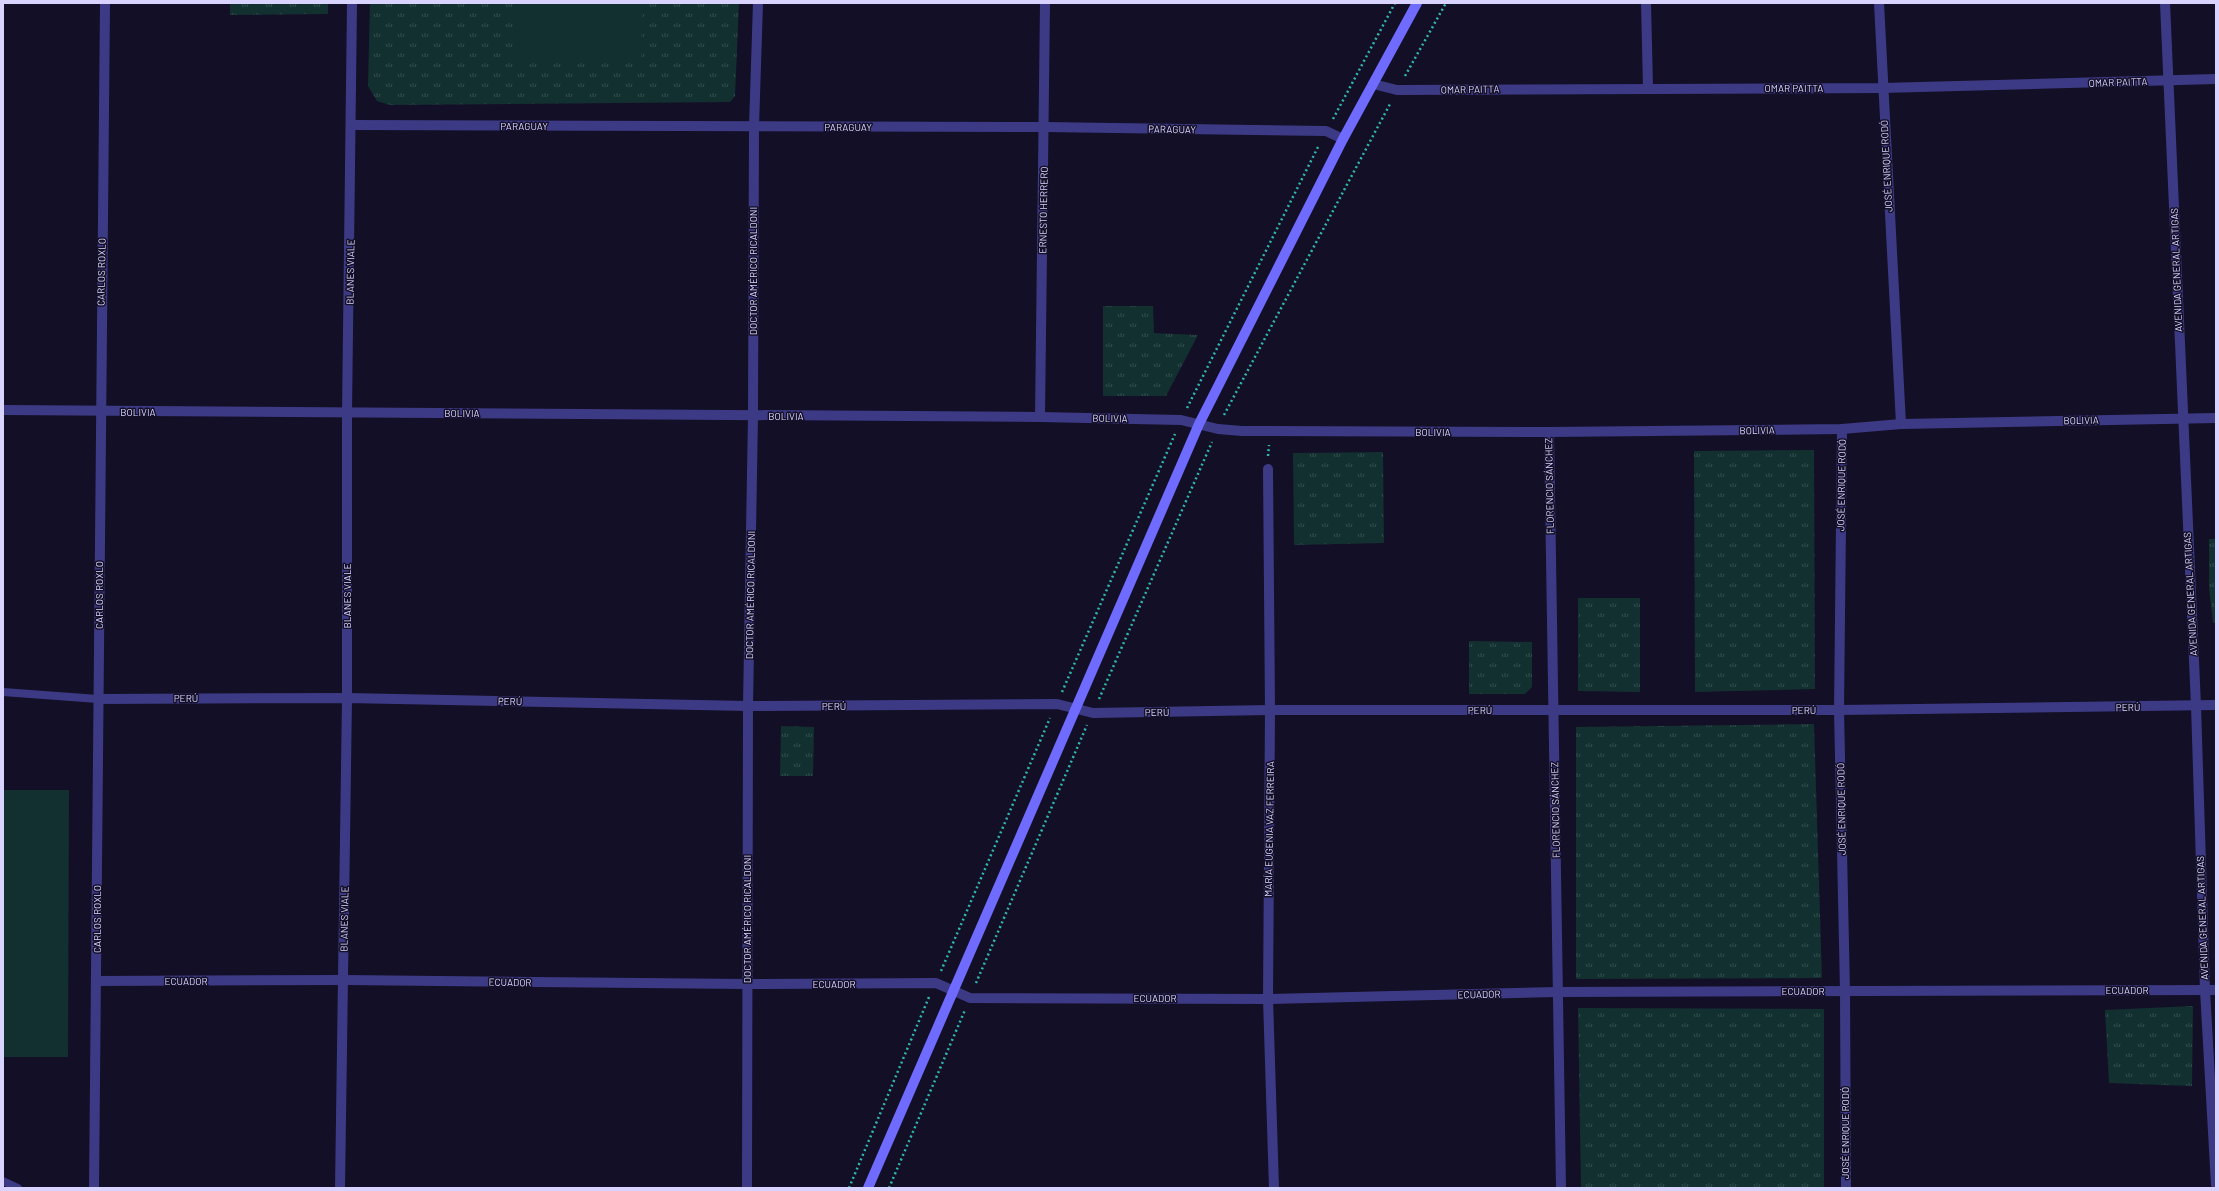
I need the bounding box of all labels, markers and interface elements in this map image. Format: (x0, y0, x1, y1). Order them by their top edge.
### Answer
street label: OMAR PAITTA (2088, 75, 2148, 89)
street label: OMAR PAITTA (1440, 82, 1500, 96)
street label: OMAR PAITTA (1765, 82, 1823, 94)
street label: PARAGUAY (500, 120, 548, 132)
street label: JOSÉ ENRIQUE RODÓ (1878, 120, 1894, 212)
street label: PARAGUAY (824, 121, 872, 133)
street label: PARAGUAY (1148, 123, 1196, 135)
street label: ERNESTO HERRERO (1036, 166, 1050, 254)
street label: DOCTOR AMÉRICO RICALDONI (747, 207, 759, 335)
street label: AVENIDA GENERAL ARTIGAS (2168, 208, 2184, 332)
street label: CARLOS ROXLO (94, 238, 108, 306)
street label: BLANES VIALE (343, 239, 357, 305)
street label: BOLIVIA (120, 406, 156, 418)
street label: BOLIVIA (444, 407, 480, 419)
street label: BOLIVIA (768, 410, 804, 422)
street label: BOLIVIA (1092, 412, 1128, 424)
street label: BOLIVIA (2063, 414, 2099, 426)
street label: BOLIVIA (1739, 424, 1775, 436)
street label: BOLIVIA (1415, 426, 1451, 438)
street label: FLORENCIO SÁNCHEZ (1542, 438, 1556, 534)
street label: JOSÉ ENRIQUE RODÓ (1834, 439, 1848, 531)
street label: DOCTOR AMÉRICO RICALDONI (743, 531, 757, 659)
street label: AVENIDA GENERAL ARTIGAS (2181, 532, 2199, 656)
street label: CARLOS ROXLO (93, 561, 105, 629)
street label: BLANES VIALE (341, 563, 353, 629)
street label: PERÚ (174, 692, 198, 704)
street label: PERÚ (498, 695, 522, 707)
street label: PERÚ (822, 700, 846, 712)
street label: PERÚ (2116, 701, 2140, 713)
street label: PERÚ (1468, 704, 1492, 716)
street label: PERÚ (1792, 704, 1816, 716)
street label: PERÚ (1145, 706, 1169, 718)
street label: MARÍA EUGENIA VAZ FERREIRA (1262, 761, 1276, 897)
street label: FLORENCIO SÁNCHEZ (1548, 762, 1562, 858)
street label: JOSÉ ENRIQUE RODÓ (1834, 763, 1848, 855)
street label: DOCTOR AMÉRICO RICALDONI (741, 855, 753, 983)
street label: AVENIDA GENERAL ARTIGAS (2194, 856, 2210, 980)
street label: CARLOS ROXLO (91, 885, 103, 953)
street label: BLANES VIALE (337, 886, 351, 952)
street label: ECUADOR (164, 975, 208, 987)
street label: ECUADOR (488, 976, 532, 988)
street label: ECUADOR (812, 978, 856, 990)
street label: ECUADOR (2105, 984, 2149, 996)
street label: ECUADOR (1781, 985, 1825, 997)
street label: ECUADOR (1457, 988, 1501, 1000)
street label: ECUADOR (1133, 992, 1177, 1004)
street label: JOSÉ ENRIQUE RODÓ (1839, 1087, 1851, 1179)

